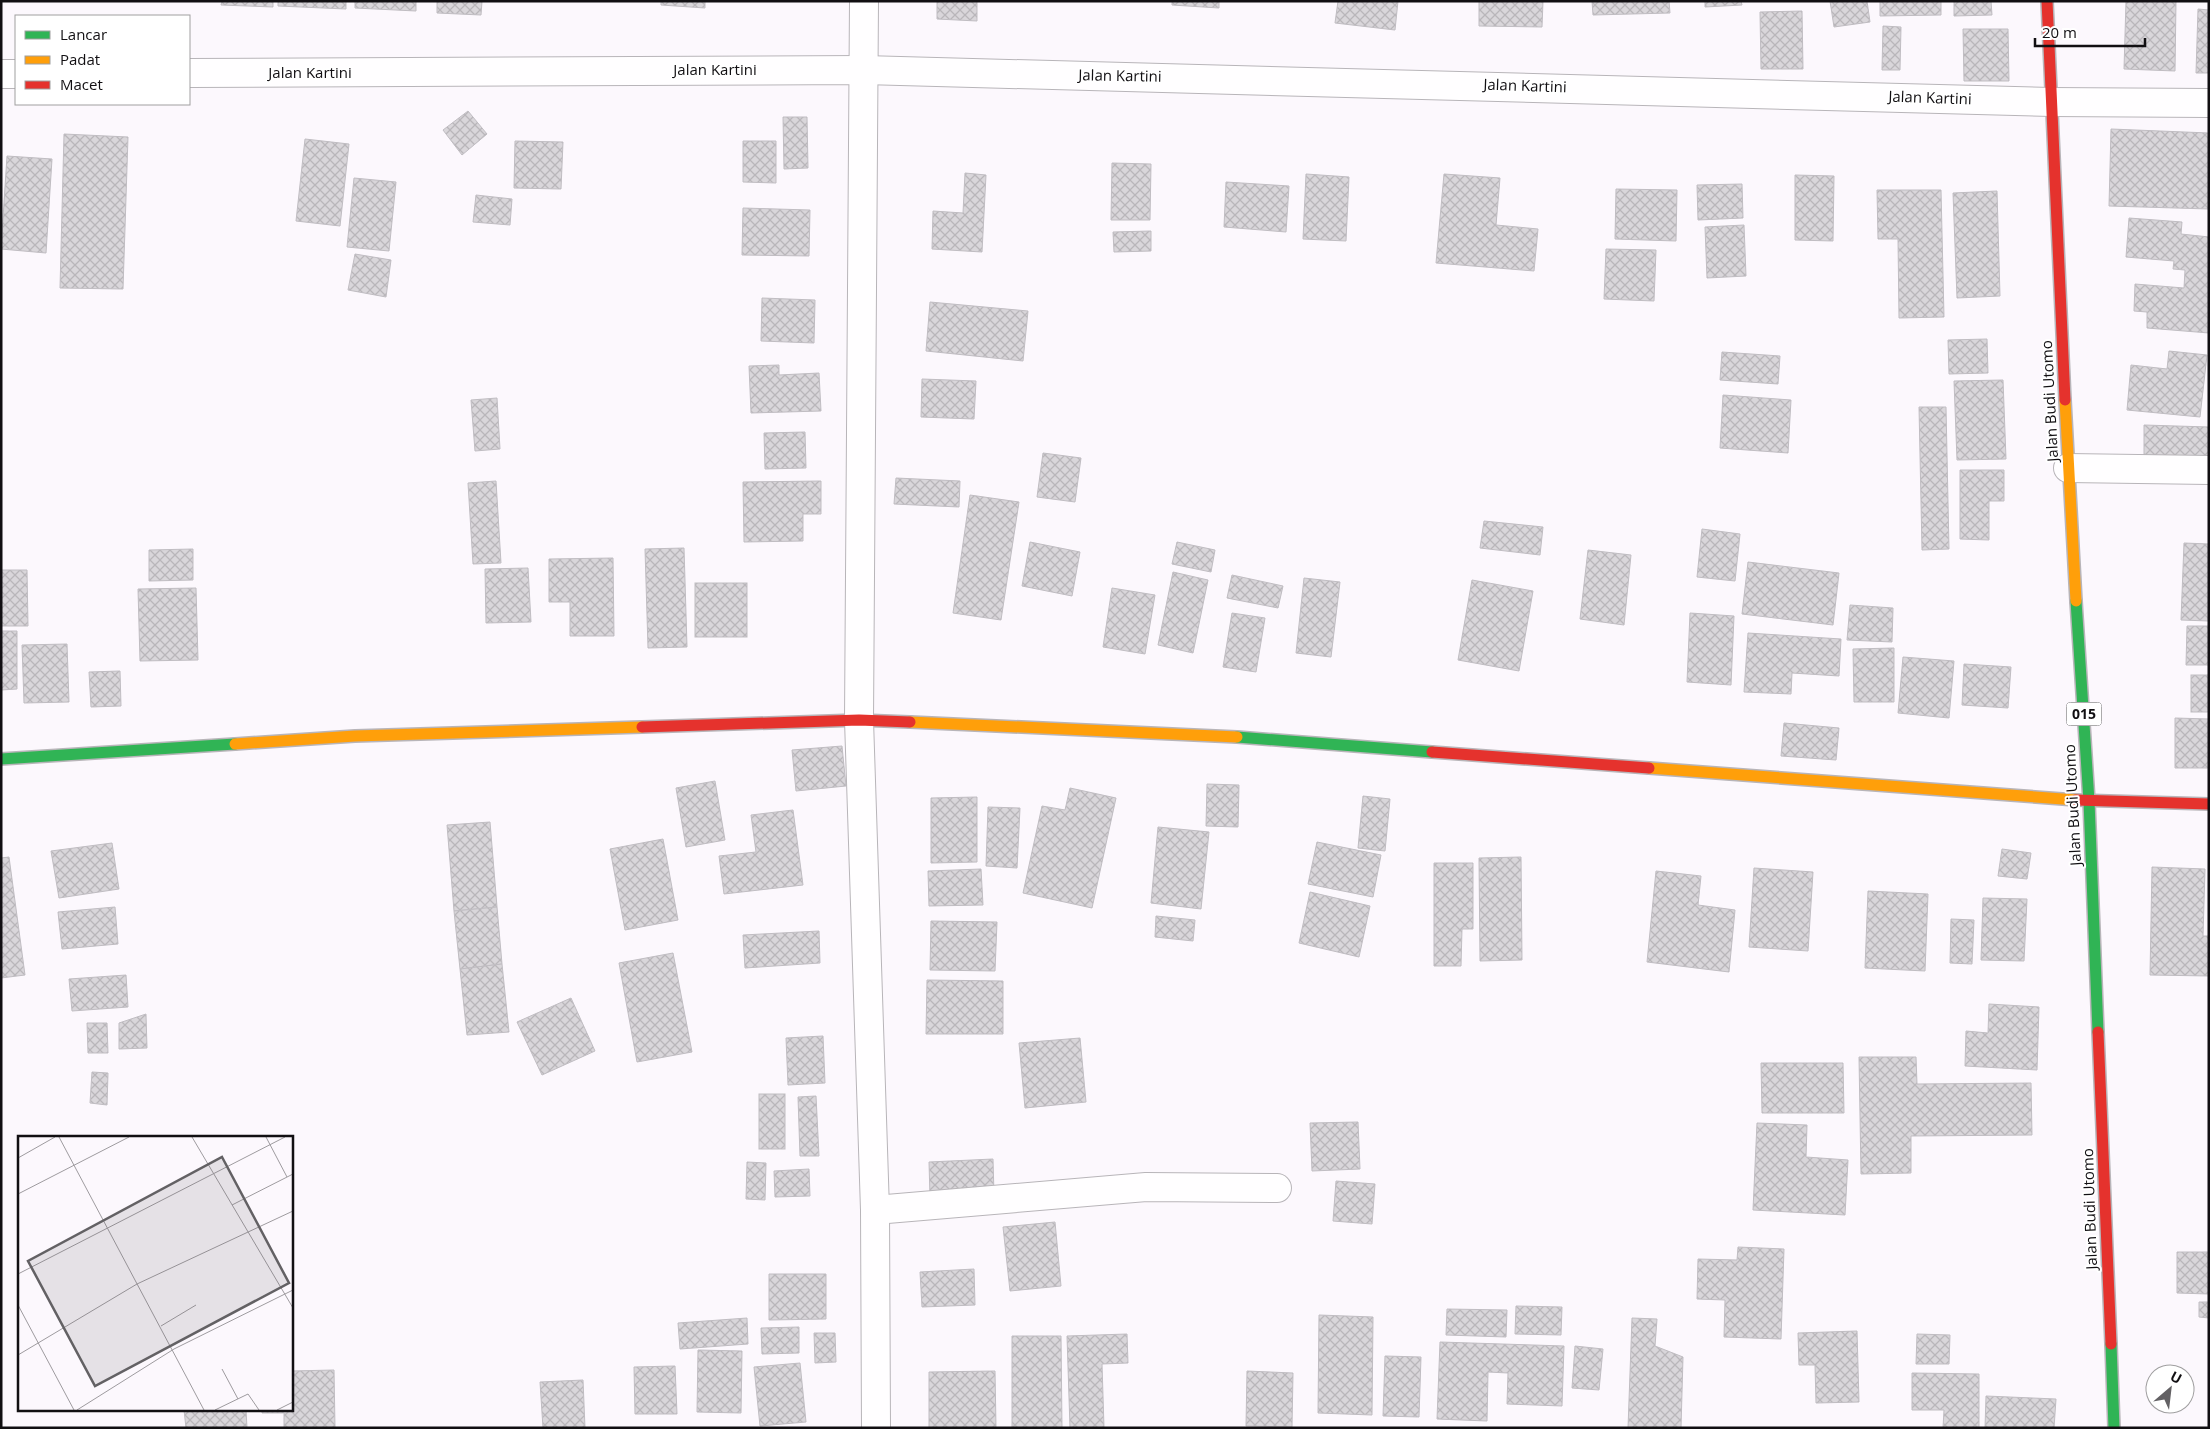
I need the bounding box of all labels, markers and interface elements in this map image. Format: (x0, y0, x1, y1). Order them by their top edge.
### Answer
legend (15, 15, 190, 105)
scale bar (2035, 15, 2145, 47)
text: 20 m (2042, 22, 2077, 42)
text: Lancar (60, 24, 107, 44)
text: Padat (60, 49, 100, 69)
street label: Jalan Kartini (671, 59, 757, 79)
street label: Jalan Kartini (266, 62, 352, 82)
street label: Jalan Kartini (1076, 64, 1162, 86)
street label: Jalan Kartini (1481, 73, 1567, 96)
text: Macet (60, 74, 103, 94)
street label: Jalan Kartini (1886, 85, 1972, 108)
street label: Jalan Budi Utomo (2036, 340, 2062, 464)
road number: 015 (2066, 702, 2102, 726)
street label: Jalan Budi Utomo (2059, 744, 2085, 868)
inset map (18, 1136, 292, 1412)
street label: Jalan Budi Utomo (2077, 1148, 2101, 1272)
north arrow (2145, 1364, 2195, 1414)
text: U (2167, 1366, 2185, 1388)

